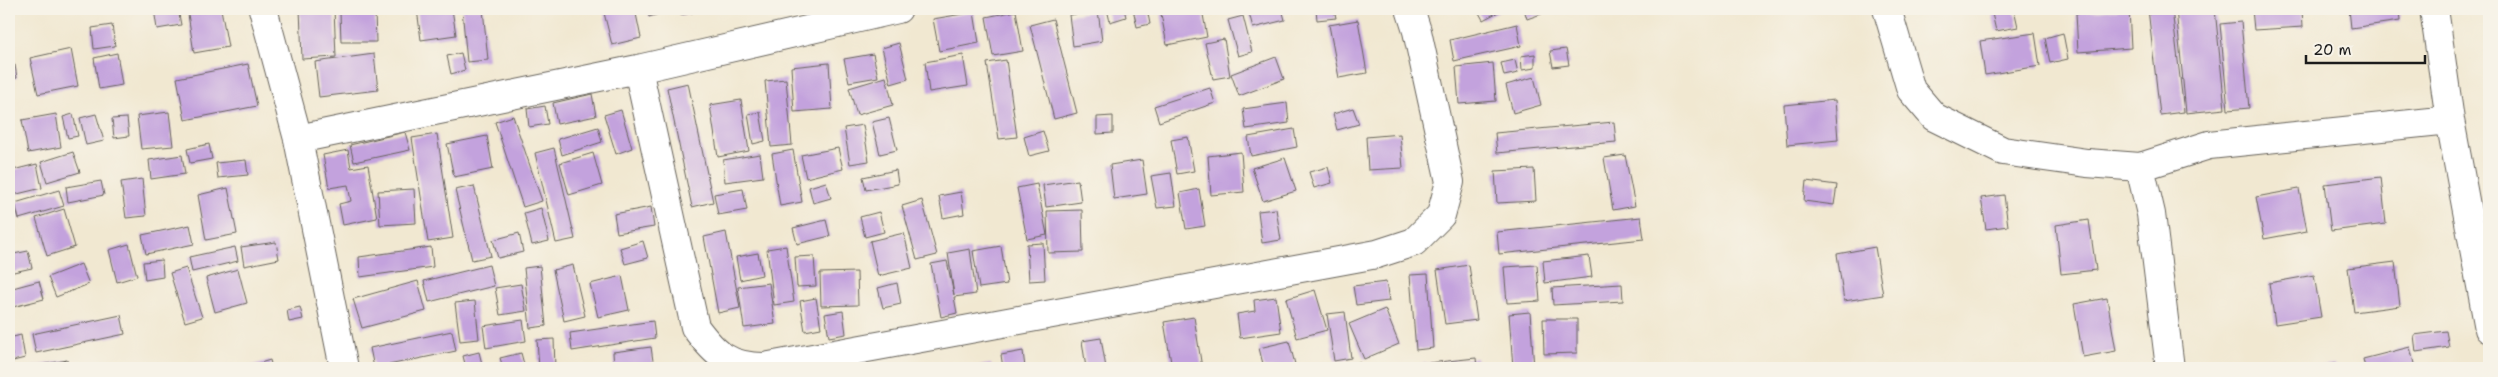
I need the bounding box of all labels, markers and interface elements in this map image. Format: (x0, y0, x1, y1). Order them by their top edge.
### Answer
scale bar (2306, 32, 2424, 64)
text: 20 m (2313, 40, 2352, 60)

